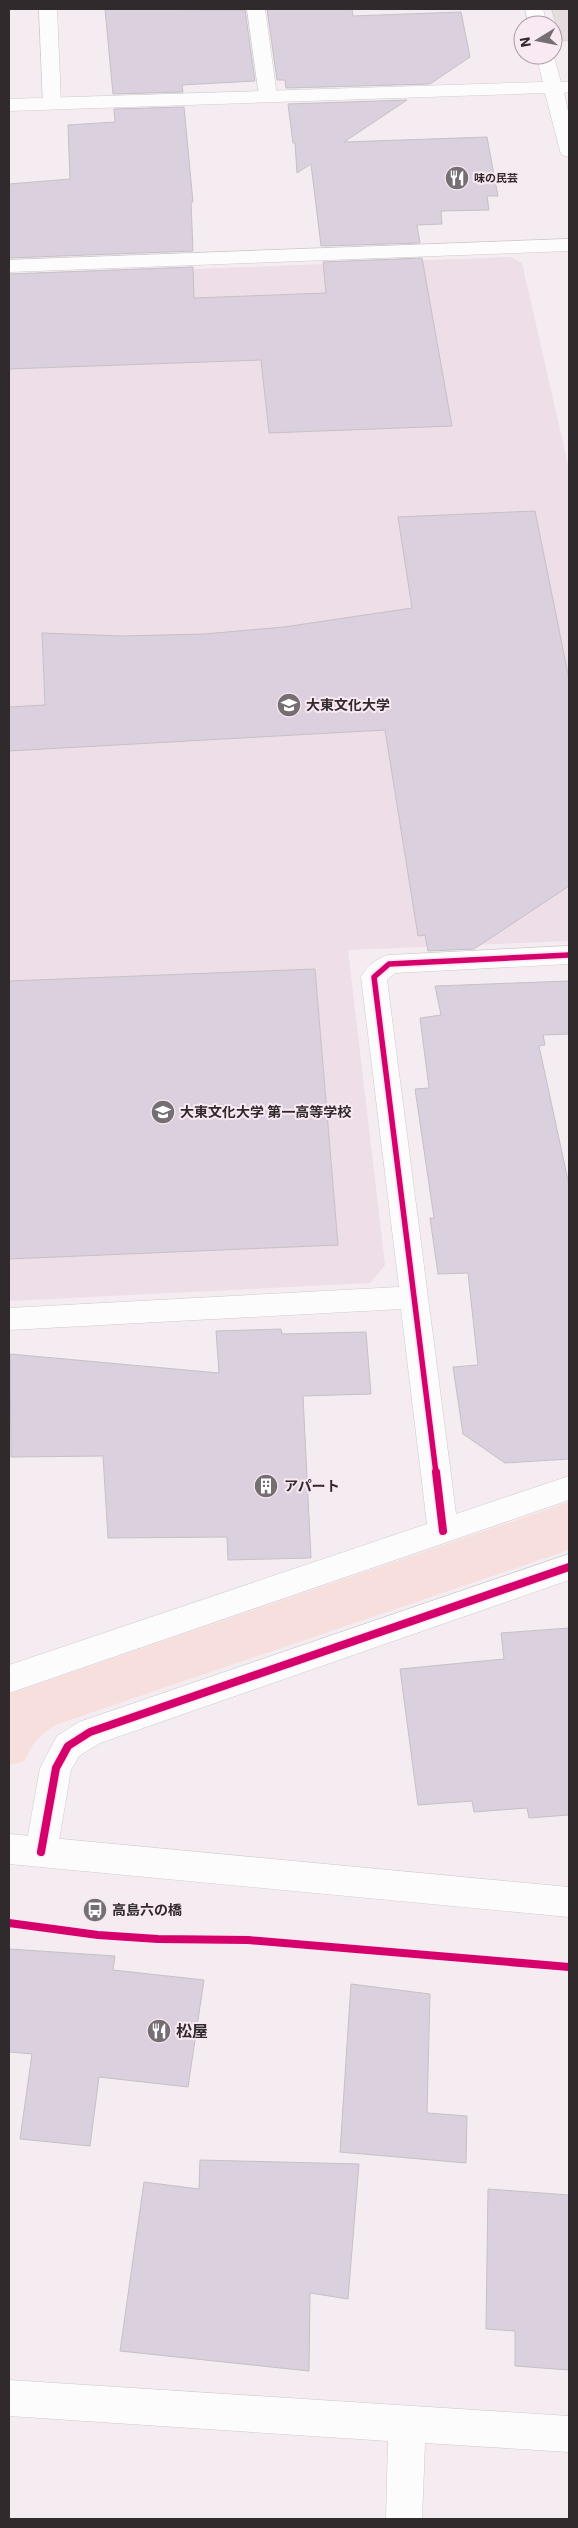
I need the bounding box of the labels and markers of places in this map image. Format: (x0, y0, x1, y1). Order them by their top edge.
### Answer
restaurant icon: 味の民芸 (444, 165, 470, 191)
place label: 味の民芸 (474, 171, 518, 185)
school or university icon: 大東文化大学 (276, 692, 302, 718)
place label: 大東文化大学 (306, 696, 390, 714)
school or university icon: 大東文化大学 第一高等学校 (150, 1099, 176, 1125)
place label: 大東文化大学 第一高等学校 (180, 1103, 351, 1121)
building icon: アパート (253, 1473, 279, 1499)
place label: アパート (284, 1477, 340, 1495)
bus stop icon: 高島六の橋 (82, 1897, 108, 1923)
place label: 高島六の橋 (112, 1901, 182, 1919)
restaurant icon: 松屋 (146, 2018, 172, 2044)
place label: 松屋 (176, 2021, 208, 2041)

